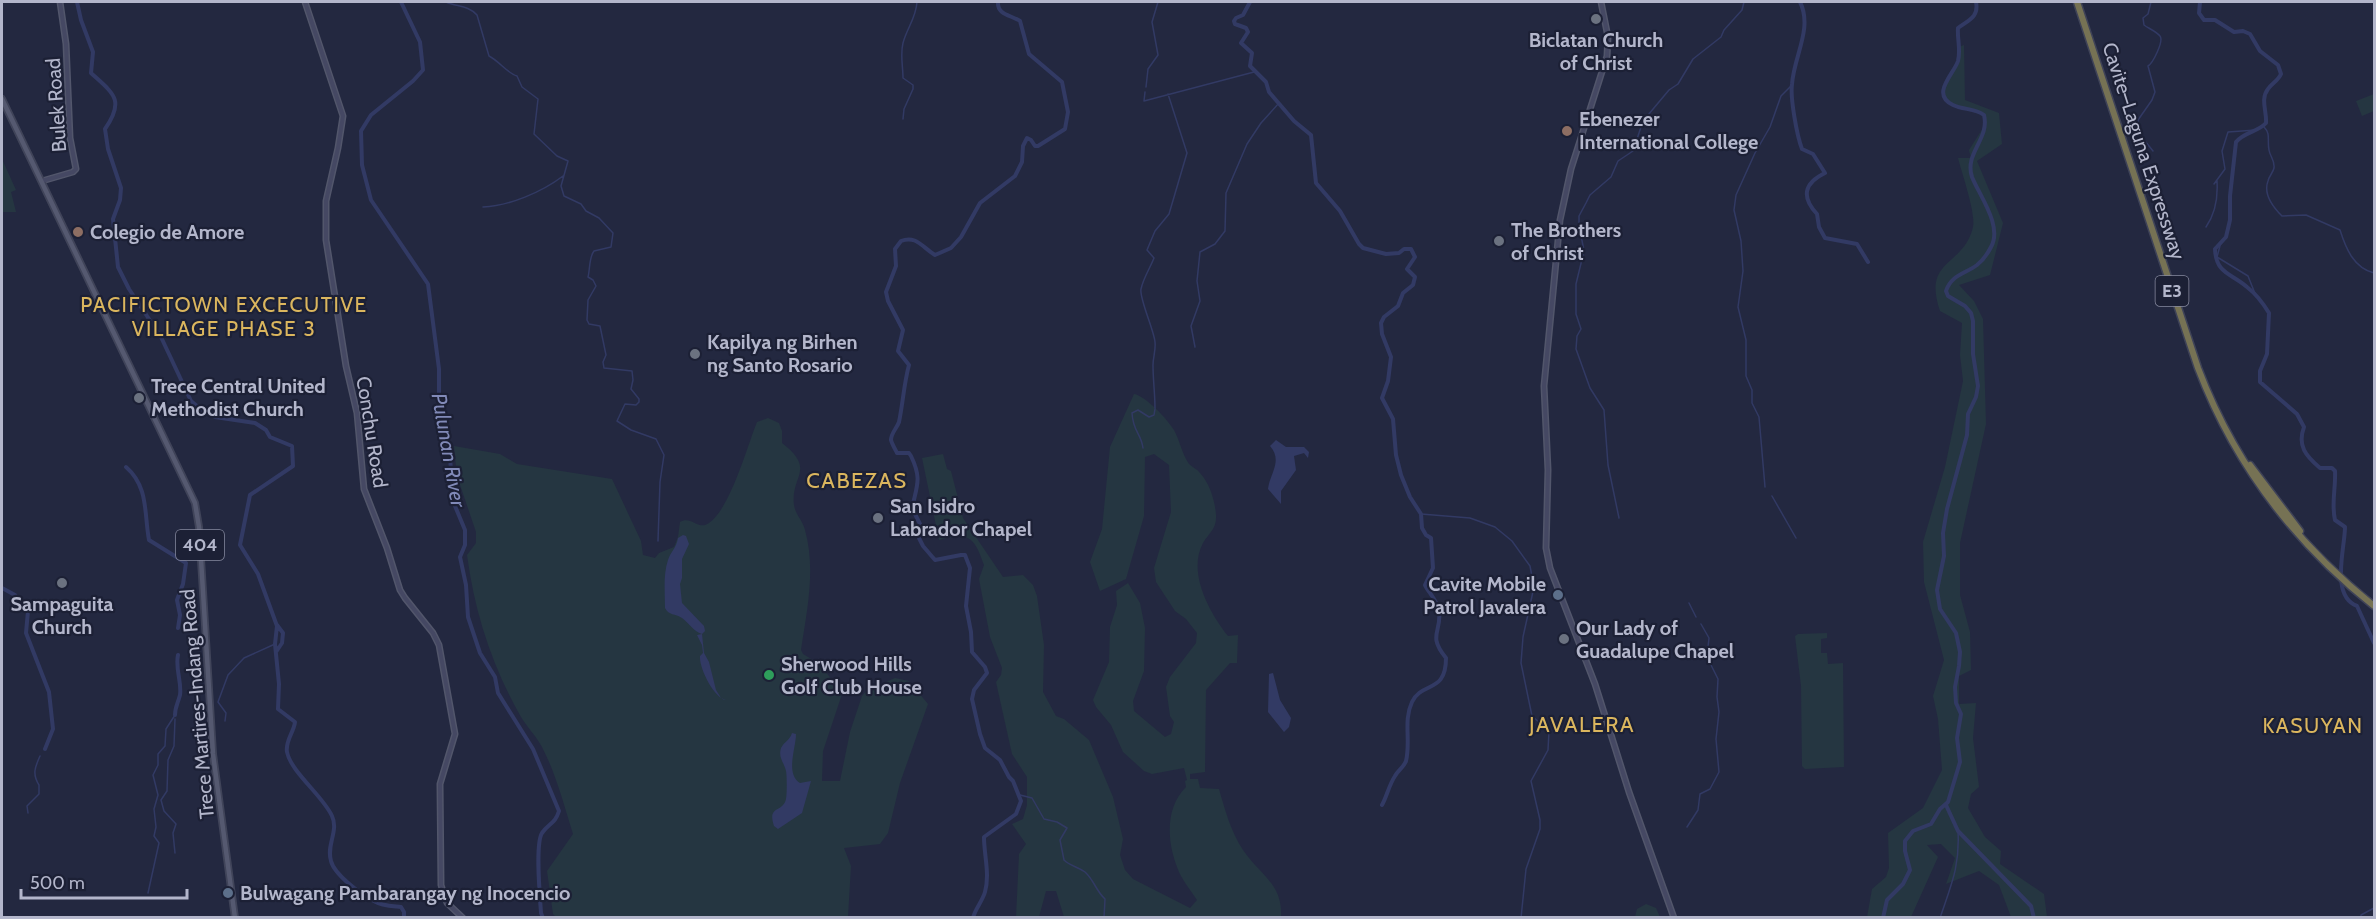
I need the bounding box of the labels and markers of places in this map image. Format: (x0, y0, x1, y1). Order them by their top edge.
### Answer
marker: Biclatan Church of Christ (1589, 12, 1603, 26)
place label: Biclatan Church of Christ (1529, 28, 1663, 75)
place label: Ebenezer International College (1579, 107, 1758, 154)
marker: Ebenezer International College (1560, 124, 1574, 138)
place label: The Brothers of Christ (1511, 218, 1621, 265)
place label: Colegio de Amore (90, 220, 244, 244)
marker: Colegio de Amore (71, 225, 85, 239)
marker: The Brothers of Christ (1492, 234, 1506, 248)
place label: Kapilya ng Birhen ng Santo Rosario (707, 330, 858, 377)
marker: Kapilya ng Birhen ng Santo Rosario (688, 347, 702, 361)
place label: Trece Central United Methodist Church (151, 374, 326, 421)
marker: Trece Central United Methodist Church (132, 391, 146, 405)
place label: San Isidro Labrador Chapel (890, 494, 1032, 541)
marker: San Isidro Labrador Chapel (871, 511, 885, 525)
place label: Cavite Mobile Patrol Javalera (1423, 572, 1546, 619)
marker: Sampaguita Church (55, 576, 69, 590)
marker: Cavite Mobile Patrol Javalera (1551, 588, 1565, 602)
place label: Sampaguita Church (10, 592, 114, 639)
place label: Our Lady of Guadalupe Chapel (1576, 616, 1734, 663)
marker: Our Lady of Guadalupe Chapel (1557, 632, 1571, 646)
place label: Sherwood Hills Golf Club House (781, 652, 922, 699)
marker: Sherwood Hills Golf Club House (762, 668, 776, 682)
place label: Bulwagang Pambarangay ng Inocencio (240, 881, 570, 905)
marker: Bulwagang Pambarangay ng Inocencio (221, 886, 235, 900)

